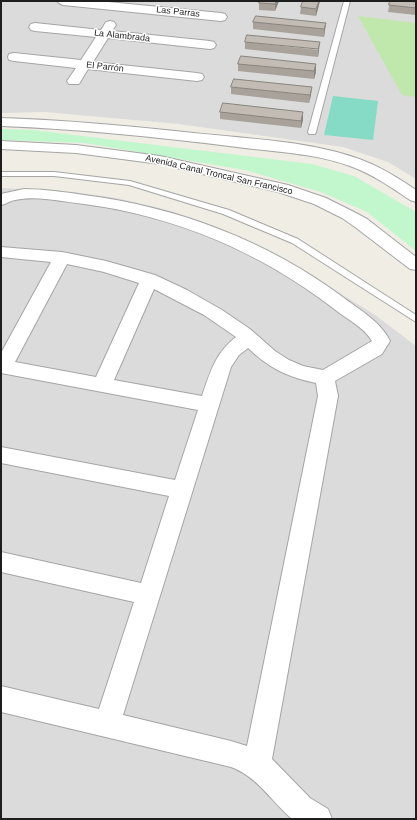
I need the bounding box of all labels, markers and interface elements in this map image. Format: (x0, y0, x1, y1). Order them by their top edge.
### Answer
street label: Las Parras (156, 4, 200, 20)
street label: La Alambrada (94, 28, 150, 44)
street label: El Parrón (86, 60, 124, 74)
street label: Avenida Canal Troncal San Francisco (144, 153, 294, 197)

